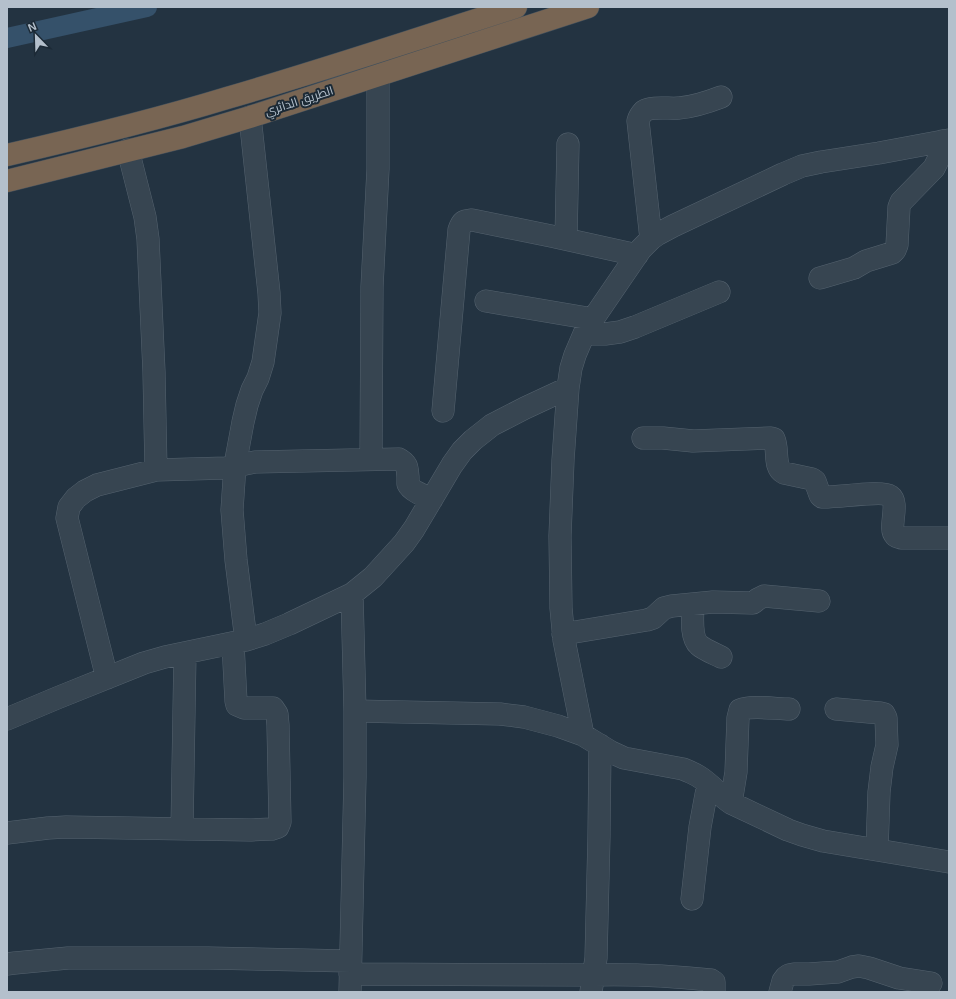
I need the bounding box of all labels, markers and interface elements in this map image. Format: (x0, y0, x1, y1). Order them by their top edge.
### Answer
north arrow (16, 16, 56, 56)
text: N (26, 20, 38, 34)
street label: الطريق الدائري (263, 83, 336, 121)

